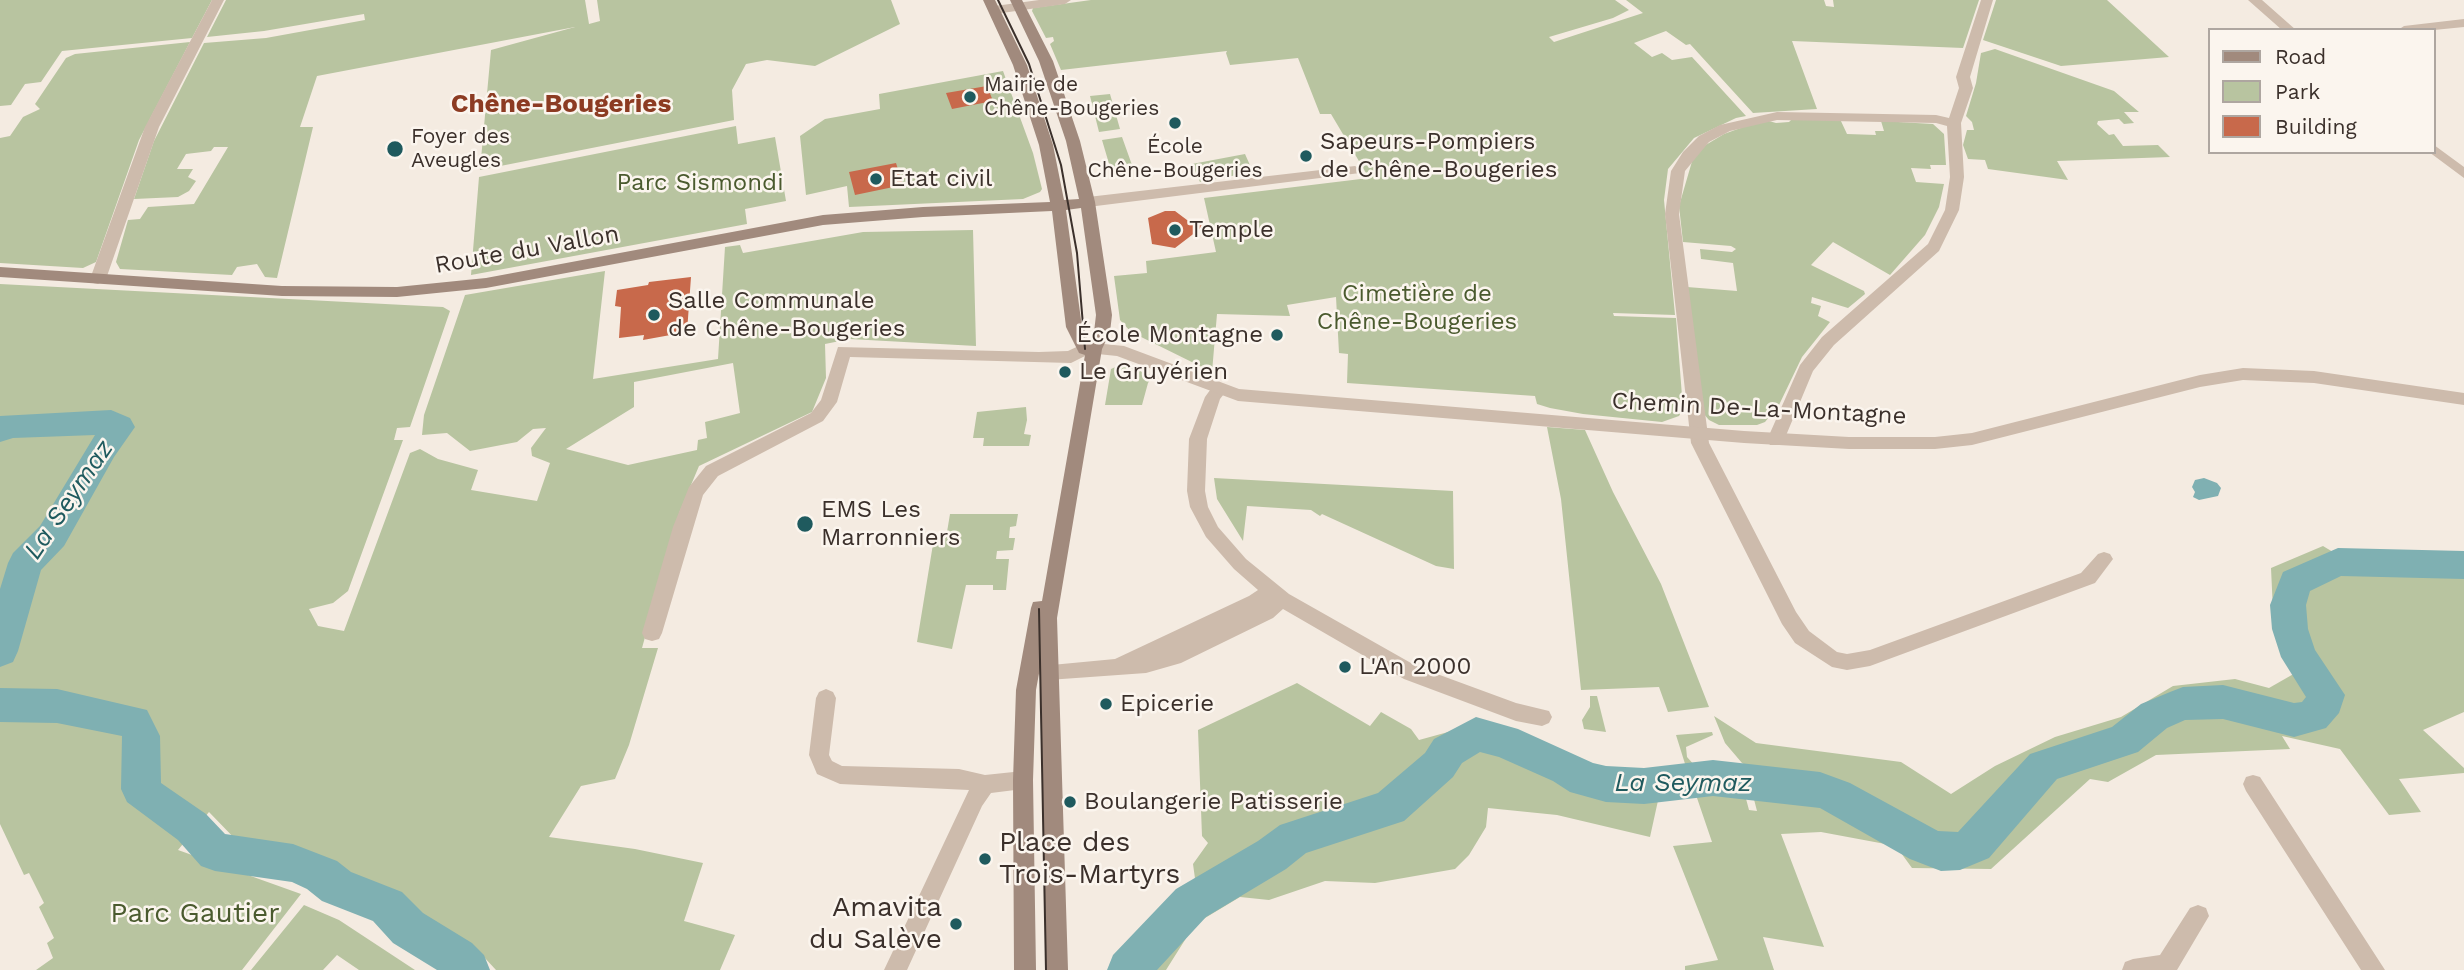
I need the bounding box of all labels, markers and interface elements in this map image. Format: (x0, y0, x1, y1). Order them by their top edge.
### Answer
legend (2208, 28, 2436, 154)
text: Road (2275, 44, 2326, 69)
place label: Mairie de Chêne-Bougeries (984, 72, 1159, 122)
text: Park (2275, 79, 2320, 104)
district label: Chêne-Bougeries (451, 88, 671, 120)
marker: Mairie de Chêne-Bougeries (962, 89, 978, 105)
text: Building (2275, 114, 2357, 139)
marker: École Chêne-Bougeries (1167, 115, 1183, 131)
place label: Foyer des Aveugles (411, 124, 510, 174)
place label: Sapeurs-Pompiers de Chêne-Bougeries (1320, 128, 1557, 184)
place label: École Chêne-Bougeries (1087, 134, 1263, 184)
marker: Foyer des Aveugles (385, 139, 405, 159)
marker: Sapeurs-Pompiers de Chêne-Bougeries (1298, 148, 1314, 164)
place label: Etat civil (890, 165, 992, 193)
park label: Parc Sismondi (616, 169, 784, 197)
marker: Etat civil (868, 171, 884, 187)
place label: Temple (1189, 216, 1274, 244)
street label: Route du Vallon (433, 220, 621, 280)
marker: Temple (1167, 222, 1183, 238)
park label: Cimetière de Chêne-Bougeries (1317, 280, 1517, 336)
place label: Salle Communale de Chêne-Bougeries (668, 287, 905, 343)
marker: Salle Communale de Chêne-Bougeries (646, 307, 662, 323)
place label: École Montagne (1076, 321, 1263, 349)
marker: École Montagne (1269, 327, 1285, 343)
place label: Le Gruyérien (1079, 358, 1228, 386)
marker: Le Gruyérien (1057, 364, 1073, 380)
street label: Chemin De-La-Montagne (1611, 387, 1907, 431)
water label: La Seymaz (18, 435, 120, 565)
place label: EMS Les Marronniers (821, 496, 960, 552)
marker: EMS Les Marronniers (795, 514, 815, 534)
place label: L'An 2000 (1359, 653, 1471, 681)
marker: L'An 2000 (1337, 659, 1353, 675)
place label: Epicerie (1120, 690, 1214, 718)
marker: Epicerie (1098, 696, 1114, 712)
water label: La Seymaz (1615, 767, 1751, 799)
place label: Boulangerie Patisserie (1084, 788, 1343, 816)
marker: Boulangerie Patisserie (1062, 794, 1078, 810)
place label: Place des Trois-Martyrs (999, 826, 1180, 892)
marker: Place des Trois-Martyrs (977, 851, 993, 867)
place label: Amavita du Salève (809, 891, 942, 957)
park label: Parc Gautier (110, 897, 280, 931)
marker: Amavita du Salève (948, 916, 964, 932)

